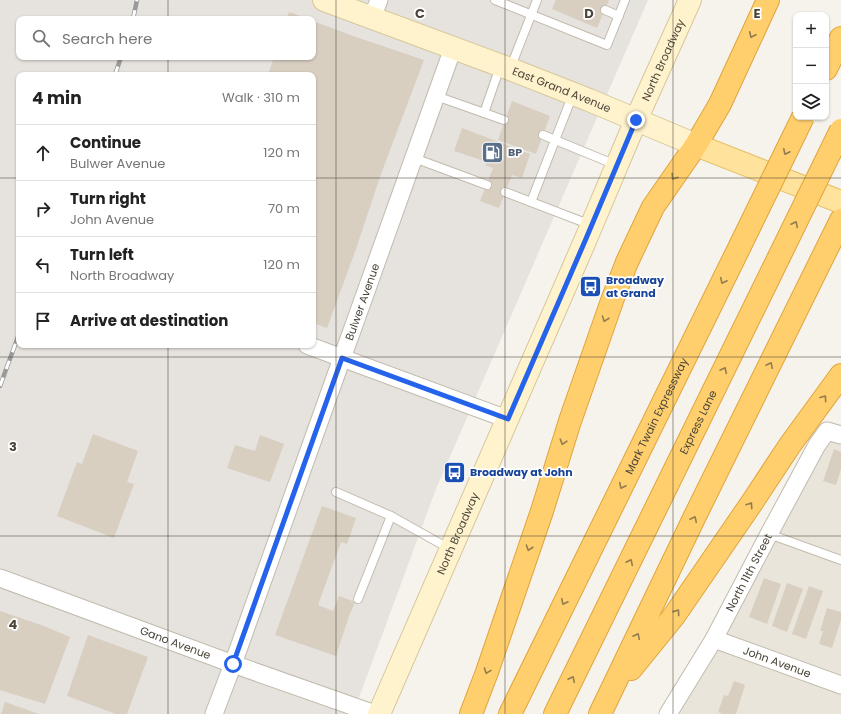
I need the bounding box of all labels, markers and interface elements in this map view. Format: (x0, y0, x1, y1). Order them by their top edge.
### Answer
text: C (415, 4, 425, 23)
text: D (584, 4, 594, 23)
text: E (753, 4, 761, 23)
map controls (793, 12, 829, 120)
button: + (793, 12, 829, 48)
search box (16, 16, 316, 60)
street label: North Broadway (638, 16, 689, 104)
icon: search (30, 27, 52, 49)
text: Search here (62, 28, 152, 49)
one-way arrow (749, 31, 757, 39)
button: − (793, 48, 829, 84)
street label: East Grand Avenue (510, 63, 614, 116)
button: layers (793, 84, 829, 120)
text: 4 min (32, 86, 82, 110)
text: Walk · 310 m (222, 88, 300, 107)
route end (627, 111, 645, 129)
text: Continue (70, 132, 141, 153)
fuel station icon: BP (480, 139, 506, 165)
icon: ahead (32, 142, 54, 164)
text: 120 m (263, 143, 300, 162)
place label: BP (508, 144, 522, 160)
one-way arrow (783, 148, 791, 155)
text: Bulwer Avenue (70, 154, 165, 173)
one-way arrow (671, 173, 679, 180)
text: Turn right (70, 188, 146, 209)
icon: right (32, 198, 54, 220)
text: 70 m (268, 199, 300, 218)
text: John Avenue (70, 210, 154, 229)
one-way arrow (790, 221, 798, 229)
text: Turn left (70, 244, 134, 265)
icon: left (32, 254, 54, 276)
text: 120 m (263, 255, 300, 274)
street label: Bulwer Avenue (341, 261, 383, 343)
text: North Broadway (70, 266, 174, 285)
place label: Broadway at Grand (606, 272, 664, 301)
bus stop icon: Broadway at Grand (577, 273, 603, 299)
one-way arrow (720, 277, 728, 284)
icon: arrive (32, 310, 54, 332)
text: Arrive at destination (70, 310, 228, 331)
one-way arrow (602, 315, 610, 322)
street label: Mark Twain Expressway (621, 354, 692, 477)
one-way arrow (765, 361, 773, 369)
one-way arrow (719, 367, 727, 375)
street label: Express Lane (675, 387, 721, 457)
one-way arrow (820, 395, 827, 402)
text: 3 (9, 437, 17, 456)
one-way arrow (559, 438, 568, 445)
bus stop icon: Broadway at John (441, 459, 467, 485)
place label: Broadway at John (470, 464, 573, 480)
one-way arrow (619, 481, 627, 489)
street label: North Broadway (433, 489, 483, 577)
one-way arrow (746, 502, 753, 509)
one-way arrow (689, 516, 697, 523)
street label: North 11th Street (722, 531, 776, 614)
one-way arrow (526, 544, 534, 551)
one-way arrow (625, 559, 633, 567)
one-way arrow (562, 598, 569, 606)
one-way arrow (672, 609, 680, 616)
text: 4 (9, 615, 18, 634)
street label: Gano Avenue (138, 622, 213, 663)
one-way arrow (632, 633, 640, 640)
street label: John Avenue (741, 642, 813, 682)
route start (224, 655, 242, 673)
one-way arrow (483, 667, 492, 674)
one-way arrow (567, 676, 575, 683)

